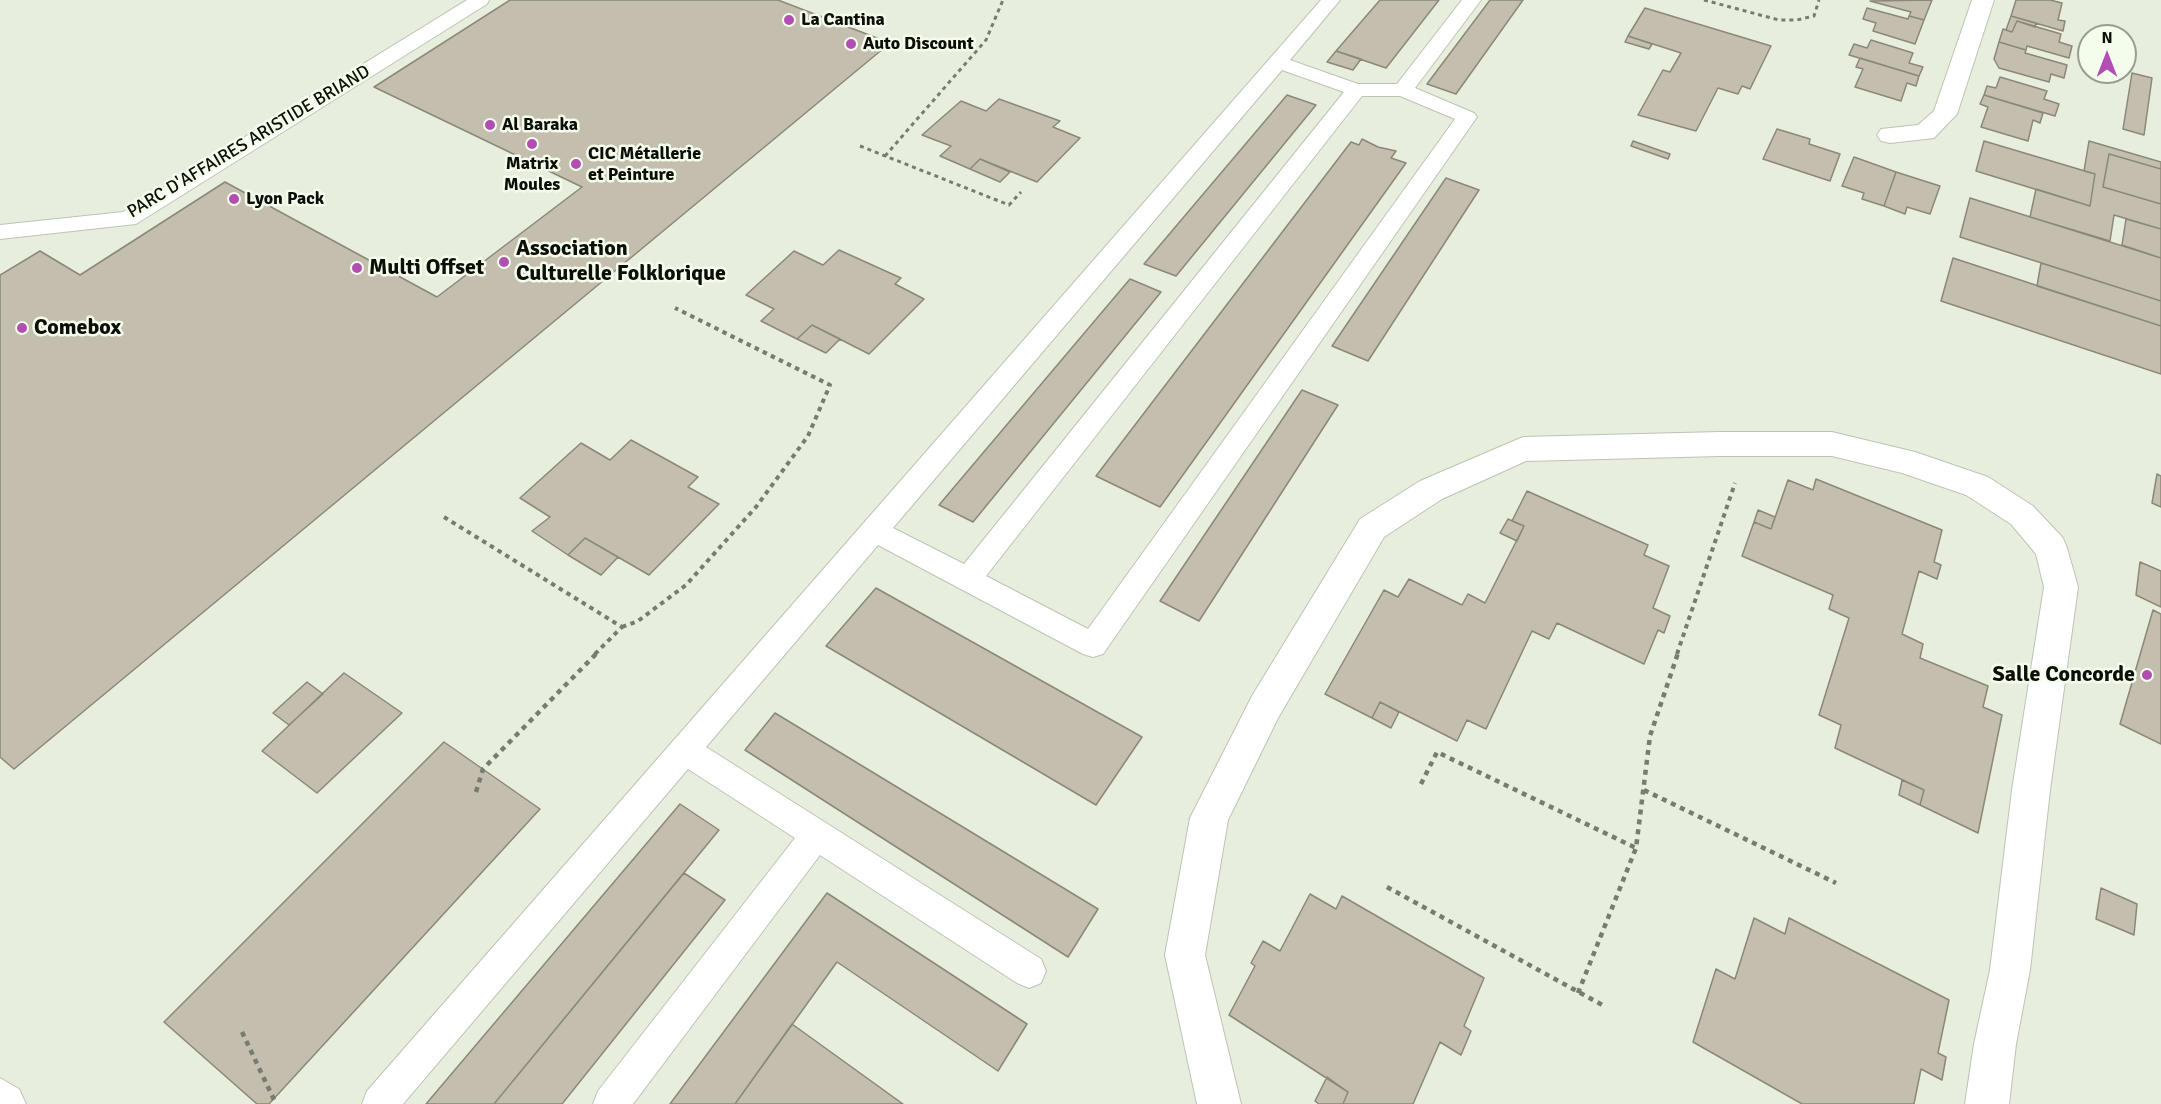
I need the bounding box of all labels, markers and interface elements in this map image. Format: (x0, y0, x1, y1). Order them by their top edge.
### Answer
place label: La Cantina (801, 9, 885, 31)
marker: La Cantina (782, 13, 796, 27)
north arrow (2077, 24, 2137, 84)
text: N (2101, 28, 2113, 48)
place label: Auto Discount (863, 33, 974, 55)
marker: Auto Discount (844, 37, 858, 51)
street label: PARC D'AFFAIRES ARISTIDE BRIAND (124, 61, 374, 223)
place label: Al Baraka (502, 114, 578, 136)
marker: Al Baraka (483, 118, 497, 132)
marker: Matrix Moules (525, 137, 539, 151)
place label: CIC Métallerie et Peinture (588, 143, 701, 186)
place label: Matrix Moules (504, 153, 560, 195)
marker: CIC Métallerie et Peinture (569, 157, 583, 171)
place label: Lyon Pack (246, 188, 324, 210)
marker: Lyon Pack (227, 192, 241, 206)
place label: Association Culturelle Folklorique (516, 236, 726, 288)
place label: Multi Offset (369, 255, 484, 281)
marker: Association Culturelle Folklorique (497, 255, 511, 269)
marker: Multi Offset (350, 261, 364, 275)
place label: Comebox (34, 315, 121, 341)
marker: Comebox (15, 321, 29, 335)
place label: Salle Concorde (1993, 662, 2135, 688)
marker: Salle Concorde (2140, 668, 2154, 682)

